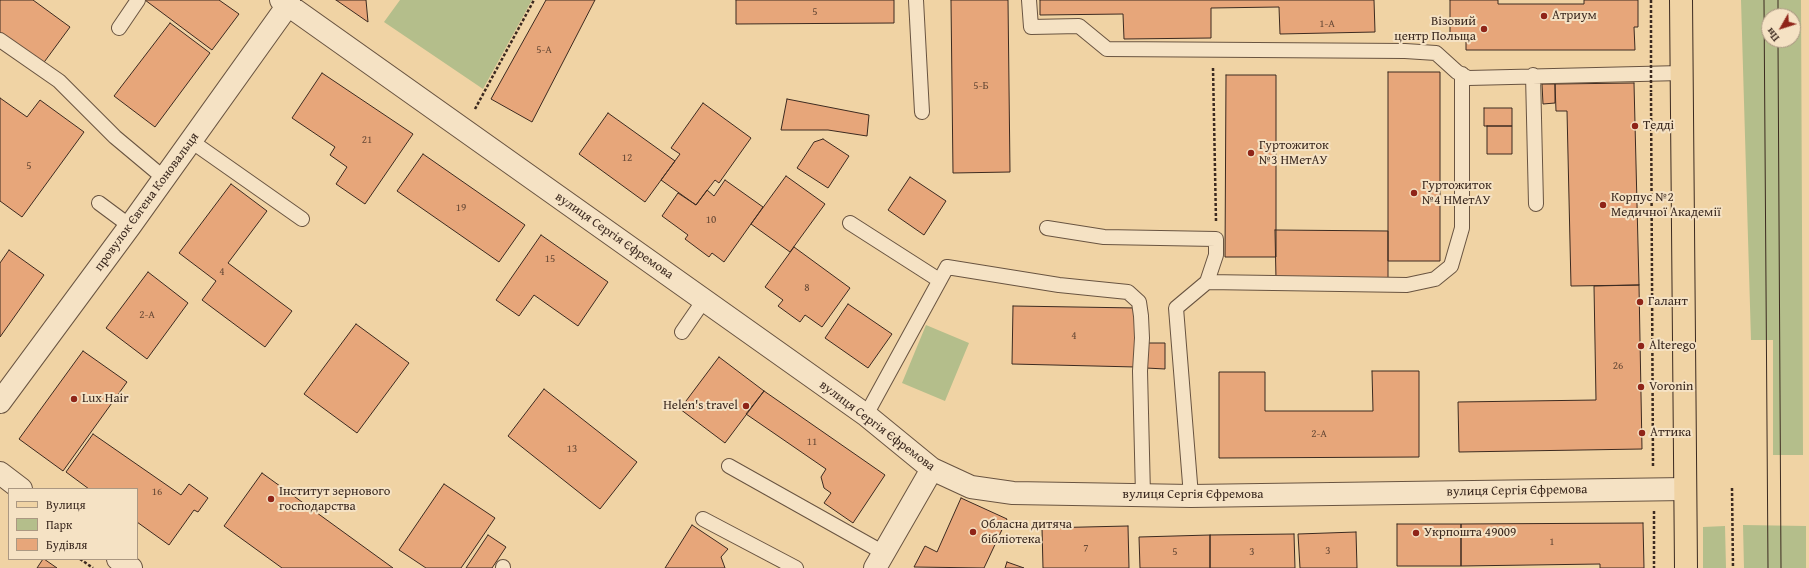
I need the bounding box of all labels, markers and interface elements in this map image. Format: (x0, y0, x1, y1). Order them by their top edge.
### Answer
house number: 5 (812, 5, 818, 19)
place label: Атриум (1552, 8, 1597, 24)
north arrow (1761, 8, 1801, 48)
marker: Атриум (1539, 11, 1549, 21)
place label: Візовий центр Польща (1394, 14, 1476, 45)
house number: 1-А (1319, 17, 1335, 31)
marker: Візовий центр Польща (1479, 24, 1489, 34)
text: Пн (1762, 24, 1783, 45)
house number: 5-А (536, 43, 552, 57)
house number: 5-Б (973, 79, 989, 93)
place label: Тедді (1643, 118, 1674, 134)
marker: Тедді (1630, 121, 1640, 131)
street label: провулок Євгена Коновальця (91, 130, 203, 274)
house number: 21 (362, 133, 372, 147)
place label: Гуртожиток №3 НМетАУ (1259, 138, 1329, 169)
marker: Гуртожиток №3 НМетАУ (1246, 148, 1256, 158)
house number: 12 (622, 151, 632, 165)
house number: 5 (26, 159, 32, 173)
place label: Гуртожиток №4 НМетАУ (1422, 178, 1492, 209)
marker: Гуртожиток №4 НМетАУ (1409, 188, 1419, 198)
street label: вулиця Сергія Єфремова (552, 189, 676, 283)
place label: Корпус №2 Медичної Академії (1611, 190, 1721, 221)
marker: Корпус №2 Медичної Академії (1598, 200, 1608, 210)
house number: 19 (456, 201, 466, 215)
house number: 10 (706, 213, 716, 227)
house number: 15 (545, 252, 555, 266)
house number: 4 (219, 265, 225, 279)
house number: 8 (804, 281, 810, 295)
place label: Галант (1648, 294, 1688, 310)
marker: Галант (1635, 297, 1645, 307)
house number: 2-А (139, 308, 155, 322)
house number: 4 (1071, 329, 1077, 343)
place label: Alterego (1649, 338, 1696, 354)
marker: Alterego (1636, 341, 1646, 351)
house number: 26 (1613, 359, 1623, 373)
street label: вулиця Сергія Єфремова (816, 377, 938, 475)
place label: Voronin (1649, 379, 1693, 395)
marker: Voronin (1636, 382, 1646, 392)
place label: Lux Hair (82, 391, 129, 407)
marker: Lux Hair (69, 394, 79, 404)
place label: Helen's travel (663, 398, 738, 414)
marker: Helen's travel (741, 401, 751, 411)
place label: Аттика (1650, 425, 1691, 441)
house number: 2-А (1311, 427, 1327, 441)
marker: Аттика (1637, 428, 1647, 438)
house number: 11 (807, 435, 817, 449)
house number: 13 (567, 442, 577, 456)
street label: вулиця Сергія Єфремова (1446, 482, 1588, 500)
place label: Інститут зернового господарства (279, 484, 390, 515)
house number: 16 (152, 485, 162, 499)
street label: вулиця Сергія Єфремова (1123, 487, 1263, 503)
legend (8, 488, 138, 560)
marker: Інститут зернового господарства (266, 494, 276, 504)
text: Вулиця (46, 496, 86, 513)
text: Парк (46, 516, 72, 533)
place label: Обласна дитяча бібліотека (981, 517, 1072, 548)
place label: Укрпошта 49009 (1424, 525, 1516, 541)
marker: Обласна дитяча бібліотека (968, 527, 978, 537)
marker: Укрпошта 49009 (1411, 528, 1421, 538)
house number: 1 (1549, 535, 1555, 549)
text: Будівля (46, 536, 87, 553)
house number: 7 (1083, 541, 1089, 555)
house number: 3 (1325, 544, 1331, 558)
house number: 5 (1172, 545, 1178, 559)
house number: 3 (1249, 545, 1255, 559)

